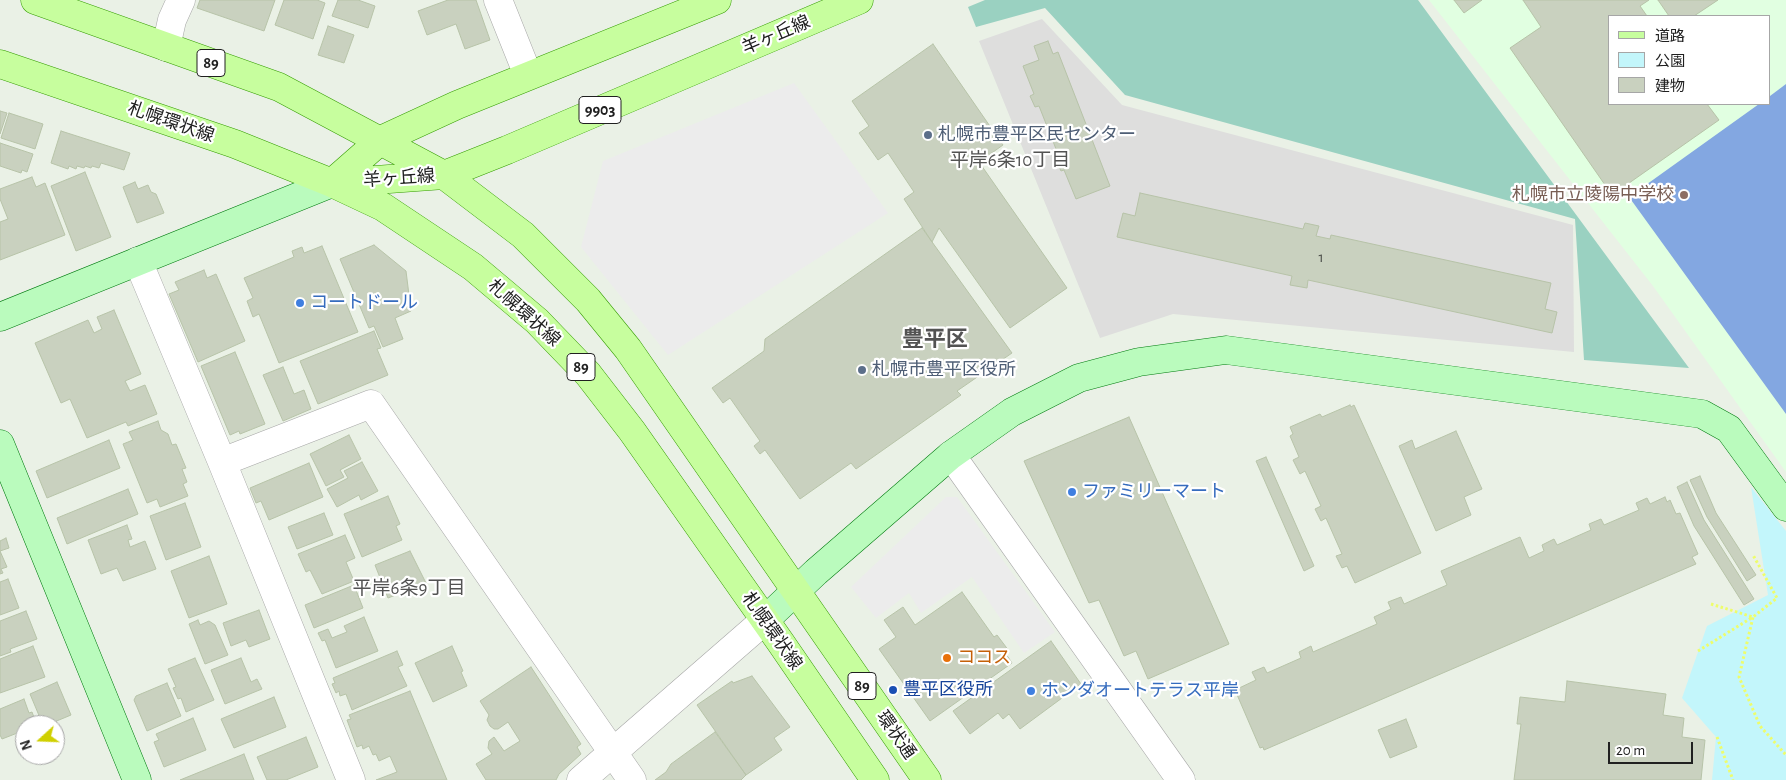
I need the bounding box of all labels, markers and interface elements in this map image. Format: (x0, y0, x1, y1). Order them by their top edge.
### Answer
street label: 羊ヶ丘線 (739, 11, 813, 59)
legend (1608, 15, 1771, 105)
text: 道路 (1655, 29, 1685, 44)
road number: 89 (197, 49, 225, 76)
text: 公園 (1655, 54, 1685, 69)
text: 建物 (1655, 79, 1685, 94)
road number: 9903 (579, 96, 621, 124)
street label: 札幌環状線 (125, 97, 217, 147)
place label: 札幌市豊平区民センター (938, 124, 1136, 146)
marker: 札幌市豊平区民センター (922, 129, 934, 141)
district label: 平岸6条10丁目 (950, 149, 1070, 171)
street label: 羊ヶ丘線 (362, 165, 436, 191)
place label: 札幌市立陵陽中学校 (1512, 184, 1674, 206)
marker: 札幌市立陵陽中学校 (1678, 189, 1690, 201)
house number: 1 (1318, 248, 1324, 266)
street label: 札幌環状線 (483, 275, 565, 351)
place label: コートドール (310, 292, 418, 314)
marker: コートドール (294, 297, 306, 309)
district label: 豊平区 (902, 326, 968, 352)
road number: 89 (567, 354, 595, 381)
place label: 札幌市豊平区役所 (872, 359, 1016, 381)
marker: 札幌市豊平区役所 (856, 364, 868, 376)
place label: ファミリーマート (1082, 481, 1226, 503)
marker: ファミリーマート (1066, 486, 1078, 498)
district label: 平岸6条9丁目 (353, 577, 465, 599)
street label: 札幌環状線 (737, 588, 807, 674)
place label: ココス (957, 647, 1011, 669)
marker: ココス (941, 652, 953, 664)
road number: 89 (848, 672, 876, 699)
place label: 豊平区役所 (903, 679, 993, 701)
place label: ホンダオートテラス平岸 (1041, 680, 1239, 702)
marker: 豊平区役所 (887, 684, 899, 696)
marker: ホンダオートテラス平岸 (1025, 685, 1037, 697)
street label: 環状通 (872, 707, 920, 763)
north arrow (15, 715, 65, 765)
scale bar (1611, 732, 1696, 764)
text: N (19, 738, 35, 752)
text: 20 m (1616, 743, 1645, 758)

